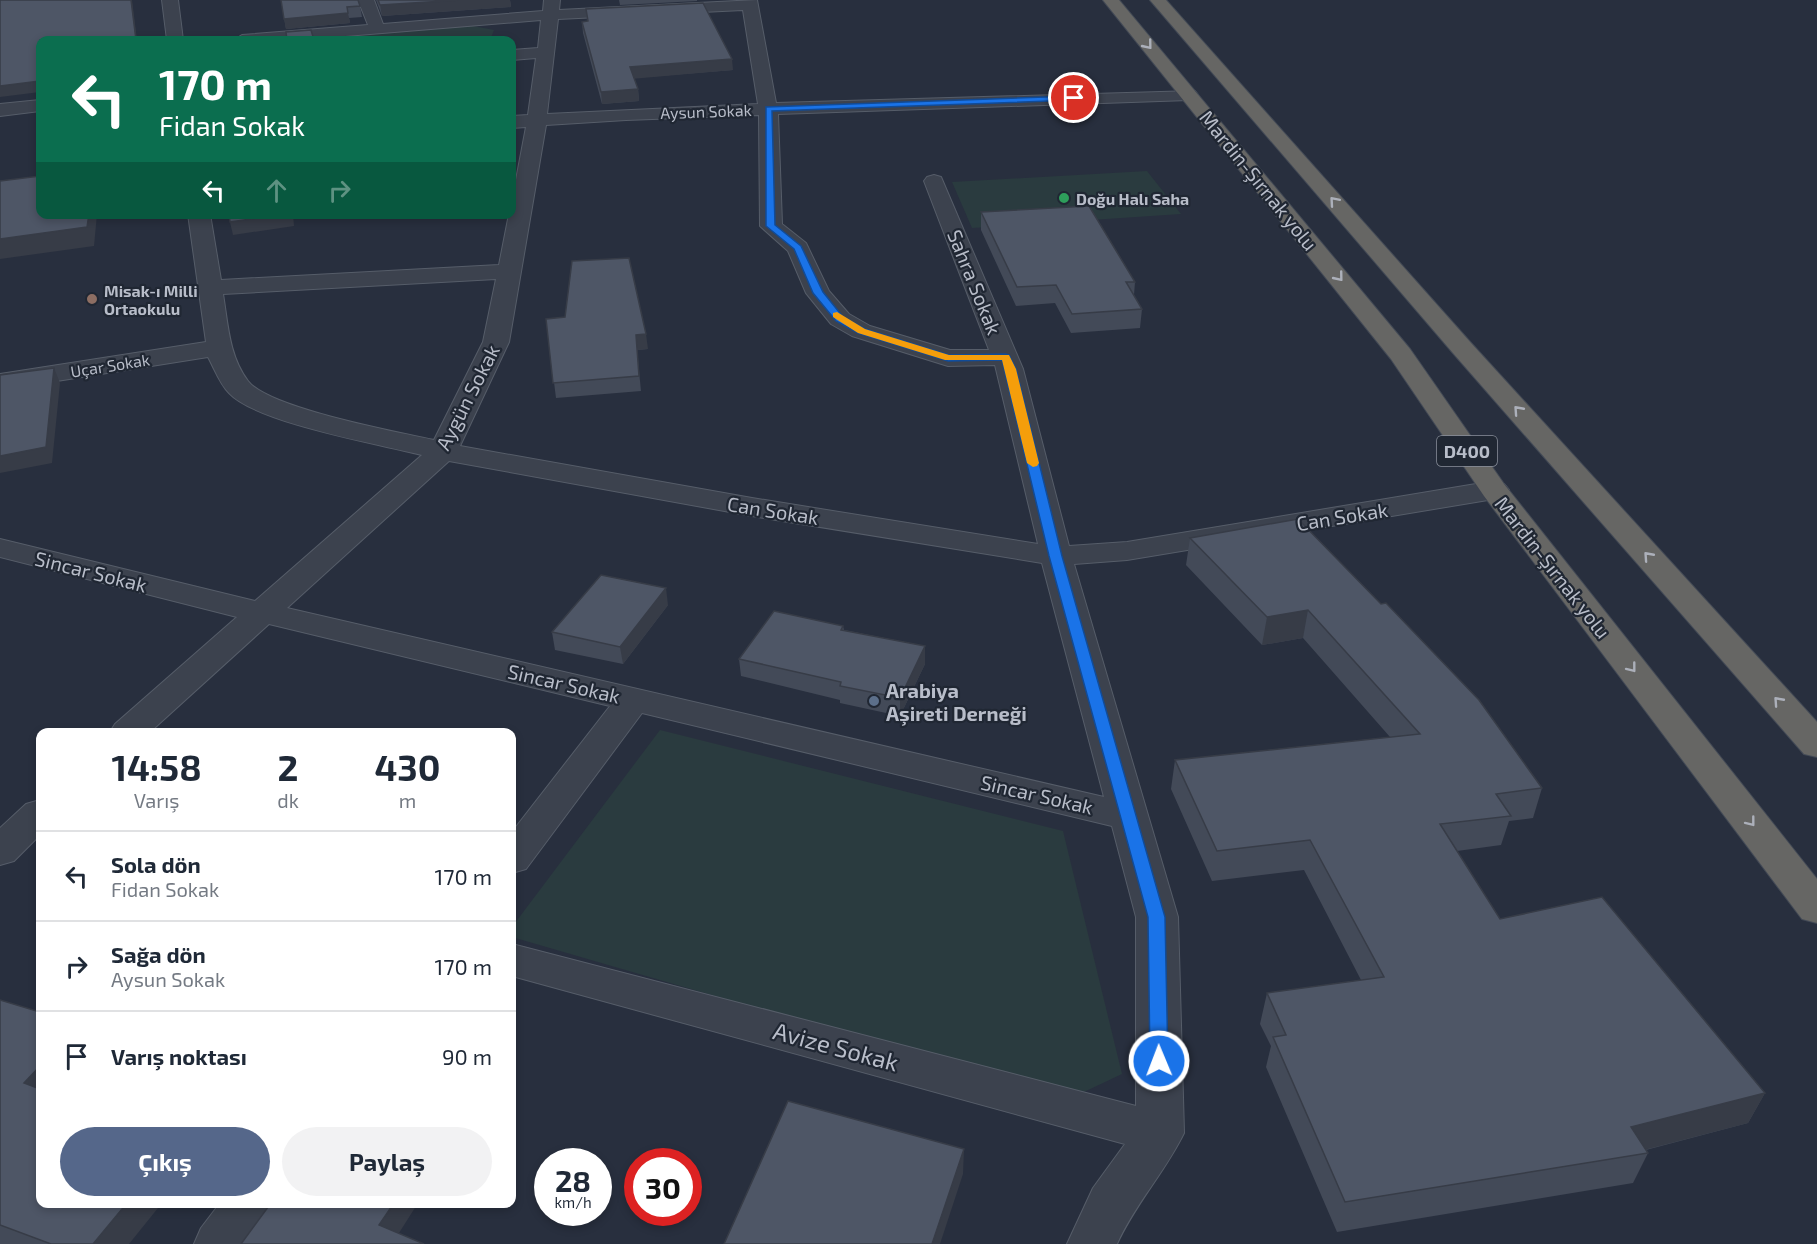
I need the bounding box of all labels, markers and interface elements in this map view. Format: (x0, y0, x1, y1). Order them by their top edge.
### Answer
one-way arrow (1141, 38, 1152, 49)
text: 170 m (159, 58, 272, 108)
icon: left (60, 60, 138, 138)
pin (1048, 72, 1099, 123)
icon: arrive (1057, 81, 1090, 114)
street label: Aysun Sokak (660, 100, 752, 122)
street label: Mardin-Şırnak yolu (1194, 105, 1323, 255)
text: Fidan Sokak (159, 109, 305, 141)
icon: left (197, 174, 230, 207)
icon: ahead (260, 174, 293, 207)
icon: right (323, 174, 356, 207)
place label: Doğu Halı Saha (1076, 189, 1189, 208)
marker: Doğu Halı Saha (1057, 191, 1071, 205)
one-way arrow (1330, 197, 1341, 208)
street label: Sahra Sokak (943, 226, 1007, 338)
one-way arrow (1331, 270, 1342, 281)
place label: Misak-ı Milli Ortaokulu (104, 281, 198, 318)
marker: Misak-ı Milli Ortaokulu (85, 292, 99, 306)
street label: Aygün Sokak (430, 340, 504, 454)
street label: Uçar Sokak (69, 349, 151, 382)
one-way arrow (1514, 407, 1525, 417)
road number: D400 (1437, 436, 1497, 466)
street label: Can Sokak (725, 491, 821, 529)
street label: Mardin-Şırnak yolu (1489, 491, 1616, 643)
street label: Can Sokak (1294, 497, 1390, 535)
street label: Sincar Sokak (33, 545, 149, 597)
one-way arrow (1644, 552, 1655, 563)
street label: Sincar Sokak (505, 658, 623, 708)
one-way arrow (1624, 661, 1635, 672)
place label: Arabiya Aşireti Derneği (886, 678, 1027, 726)
marker: Arabiya Aşireti Derneği (867, 694, 881, 708)
one-way arrow (1774, 697, 1785, 708)
text: 14:58 (112, 745, 202, 788)
text: 2 (278, 745, 298, 788)
text: 430 (374, 745, 440, 788)
street label: Sincar Sokak (978, 769, 1096, 819)
text: Varış (134, 788, 179, 812)
text: dk (277, 788, 299, 812)
text: m (399, 788, 416, 812)
one-way arrow (1744, 816, 1755, 827)
text: Sola dön (111, 851, 201, 877)
icon: left (60, 860, 93, 893)
text: 170 m (435, 863, 492, 889)
text: Fidan Sokak (111, 877, 219, 901)
text: Sağa dön (111, 941, 206, 967)
icon: right (60, 950, 93, 983)
text: 170 m (435, 953, 492, 979)
text: Aysun Sokak (111, 967, 225, 991)
street label: Avize Sokak (770, 1015, 902, 1077)
position arrow (1127, 1029, 1191, 1093)
icon: arrive (60, 1040, 93, 1073)
text: Varış noktası (111, 1043, 247, 1069)
text: 90 m (442, 1043, 492, 1069)
button: Çıkış (60, 1127, 270, 1196)
button: Paylaş (282, 1127, 492, 1196)
speed limit sign: 30 (624, 1148, 702, 1226)
text: 28 (555, 1162, 591, 1198)
text: km/h (554, 1193, 592, 1211)

